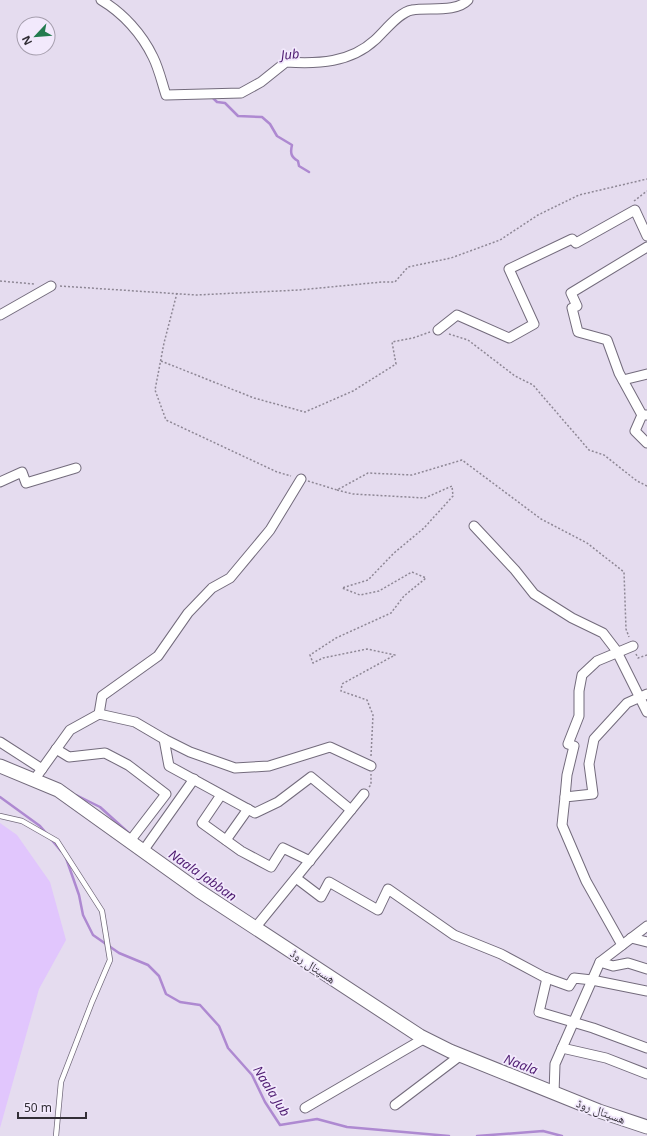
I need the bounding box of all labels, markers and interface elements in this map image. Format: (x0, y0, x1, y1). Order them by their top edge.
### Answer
north arrow (16, 16, 56, 56)
text: N (18, 33, 35, 48)
water label: Jub (277, 44, 300, 64)
water label: Naala Jabban (165, 845, 241, 905)
street label: ھسپتال روڈ (287, 945, 339, 987)
water label: Naala (502, 1049, 541, 1079)
water label: Naala Jub (249, 1062, 295, 1120)
scale bar (18, 1094, 86, 1120)
street label: ھسپتال روڈ (574, 1094, 628, 1128)
text: 50 m (24, 1099, 52, 1116)

